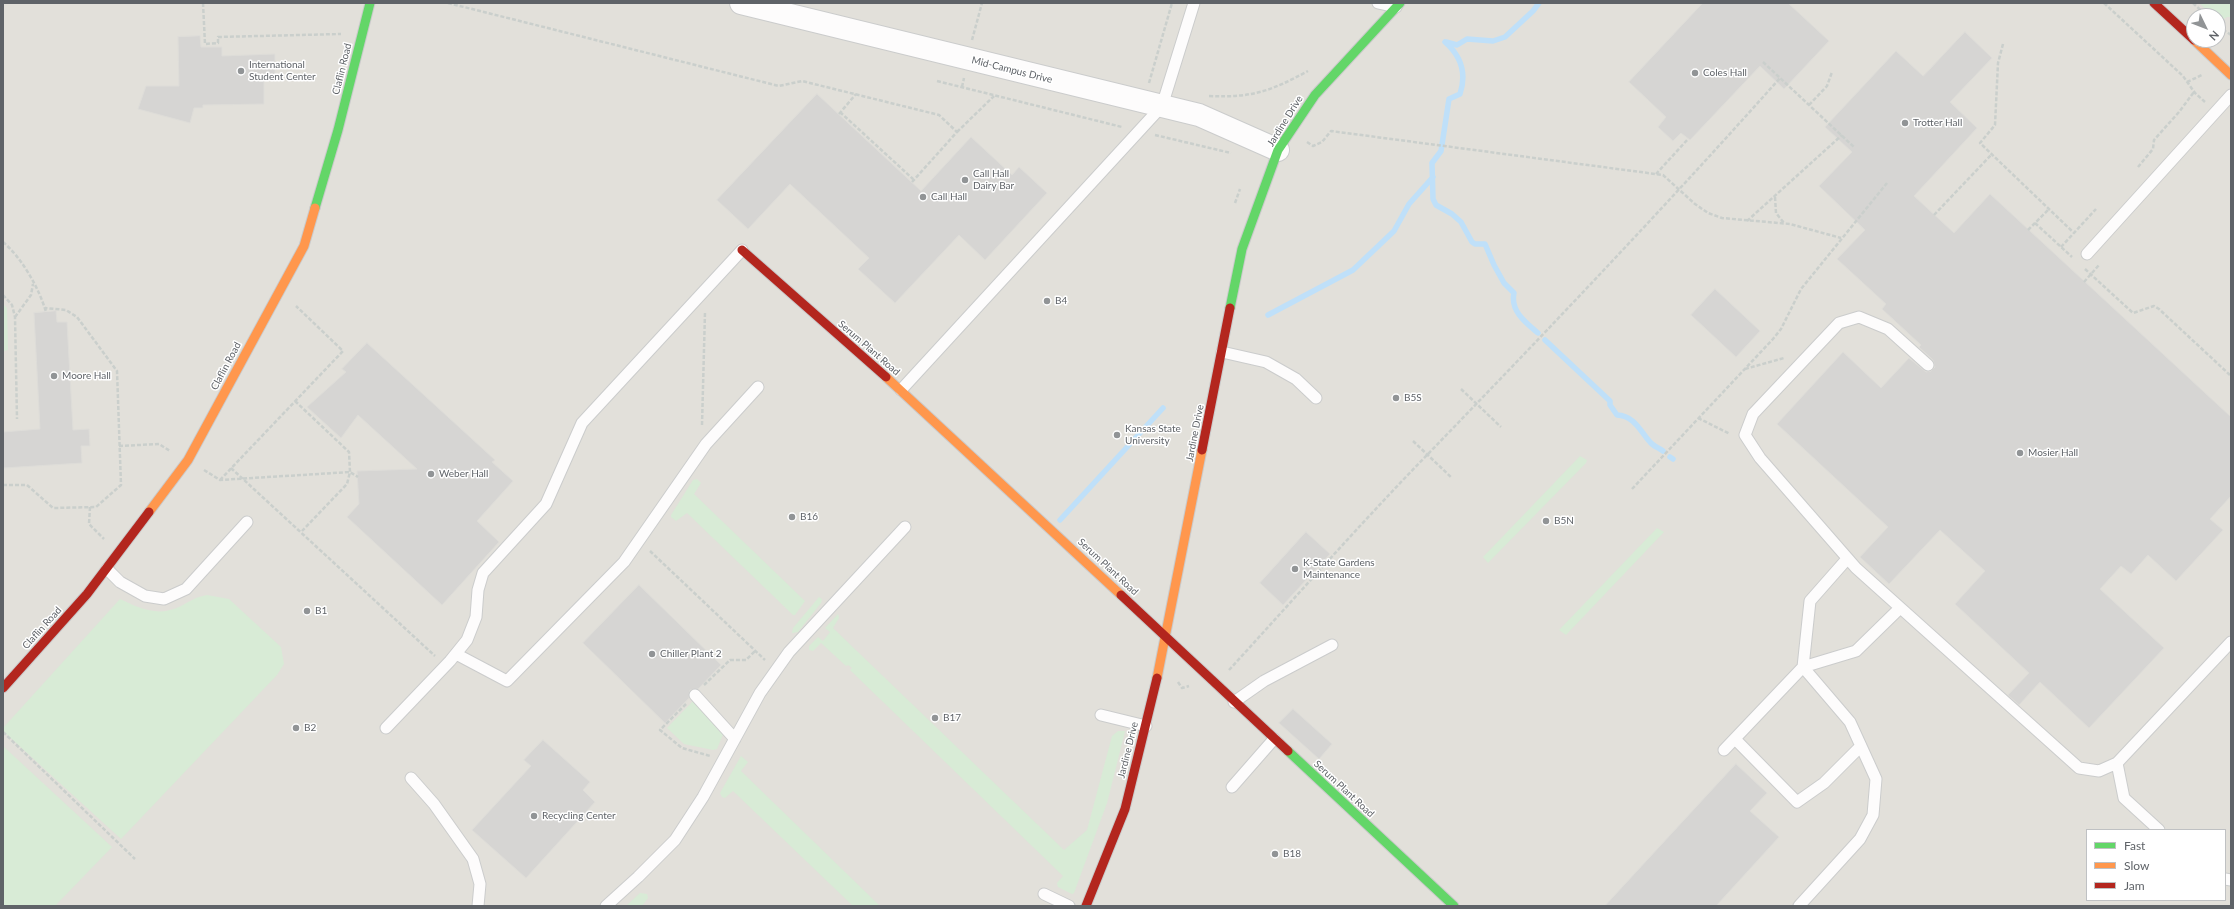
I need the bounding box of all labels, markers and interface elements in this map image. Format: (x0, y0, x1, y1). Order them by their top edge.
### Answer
north arrow (2186, 8, 2226, 48)
text: N (2207, 28, 2222, 43)
street label: Claflin Road (330, 42, 354, 96)
street label: Mid-Campus Drive (970, 54, 1054, 86)
place label: International Student Center (249, 59, 316, 82)
marker: International Student Center (236, 66, 246, 76)
place label: Coles Hall (1703, 67, 1747, 79)
marker: Coles Hall (1690, 68, 1700, 78)
street label: Jardine Drive (1265, 93, 1305, 149)
place label: Trotter Hall (1913, 117, 1962, 129)
marker: Trotter Hall (1900, 118, 1910, 128)
place label: Call Hall Dairy Bar (973, 168, 1014, 192)
marker: Call Hall Dairy Bar (960, 175, 970, 185)
place label: Call Hall (931, 191, 967, 203)
marker: Call Hall (918, 192, 928, 202)
place label: B4 (1055, 295, 1067, 307)
marker: B4 (1042, 296, 1052, 306)
street label: Serum Plant Road (836, 318, 902, 378)
street label: Claflin Road (208, 340, 244, 392)
place label: Moore Hall (62, 370, 111, 382)
marker: Moore Hall (49, 371, 59, 381)
place label: B5S (1404, 392, 1422, 404)
marker: B5S (1391, 393, 1401, 403)
street label: Jardine Drive (1184, 404, 1206, 462)
place label: Kansas State University (1125, 423, 1181, 446)
marker: Kansas State University (1112, 430, 1122, 440)
place label: Mosier Hall (2028, 447, 2078, 459)
marker: Mosier Hall (2015, 448, 2025, 458)
place label: Weber Hall (439, 468, 488, 480)
marker: Weber Hall (426, 469, 436, 479)
place label: B16 (800, 511, 818, 523)
marker: B16 (787, 512, 797, 522)
place label: B5N (1554, 515, 1574, 527)
marker: B5N (1541, 516, 1551, 526)
street label: Serum Plant Road (1075, 536, 1141, 598)
place label: K-State Gardens Maintenance (1303, 557, 1375, 580)
marker: K-State Gardens Maintenance (1290, 564, 1300, 574)
street label: Claflin Road (20, 604, 64, 652)
place label: B1 (315, 605, 327, 617)
marker: B1 (302, 606, 312, 616)
place label: Chiller Plant 2 (660, 648, 722, 660)
marker: Chiller Plant 2 (647, 649, 657, 659)
place label: B17 (943, 712, 961, 724)
marker: B17 (930, 713, 940, 723)
street label: Jardine Drive (1115, 721, 1141, 779)
place label: B2 (304, 722, 316, 734)
marker: B2 (291, 723, 301, 733)
street label: Serum Plant Road (1311, 758, 1377, 820)
place label: Recycling Center (542, 810, 616, 822)
marker: Recycling Center (529, 811, 539, 821)
legend (2086, 829, 2226, 901)
text: Fast (2124, 838, 2145, 853)
place label: B18 (1283, 848, 1301, 860)
marker: B18 (1270, 849, 1280, 859)
text: Slow (2124, 858, 2149, 873)
text: Jam (2124, 878, 2145, 893)

